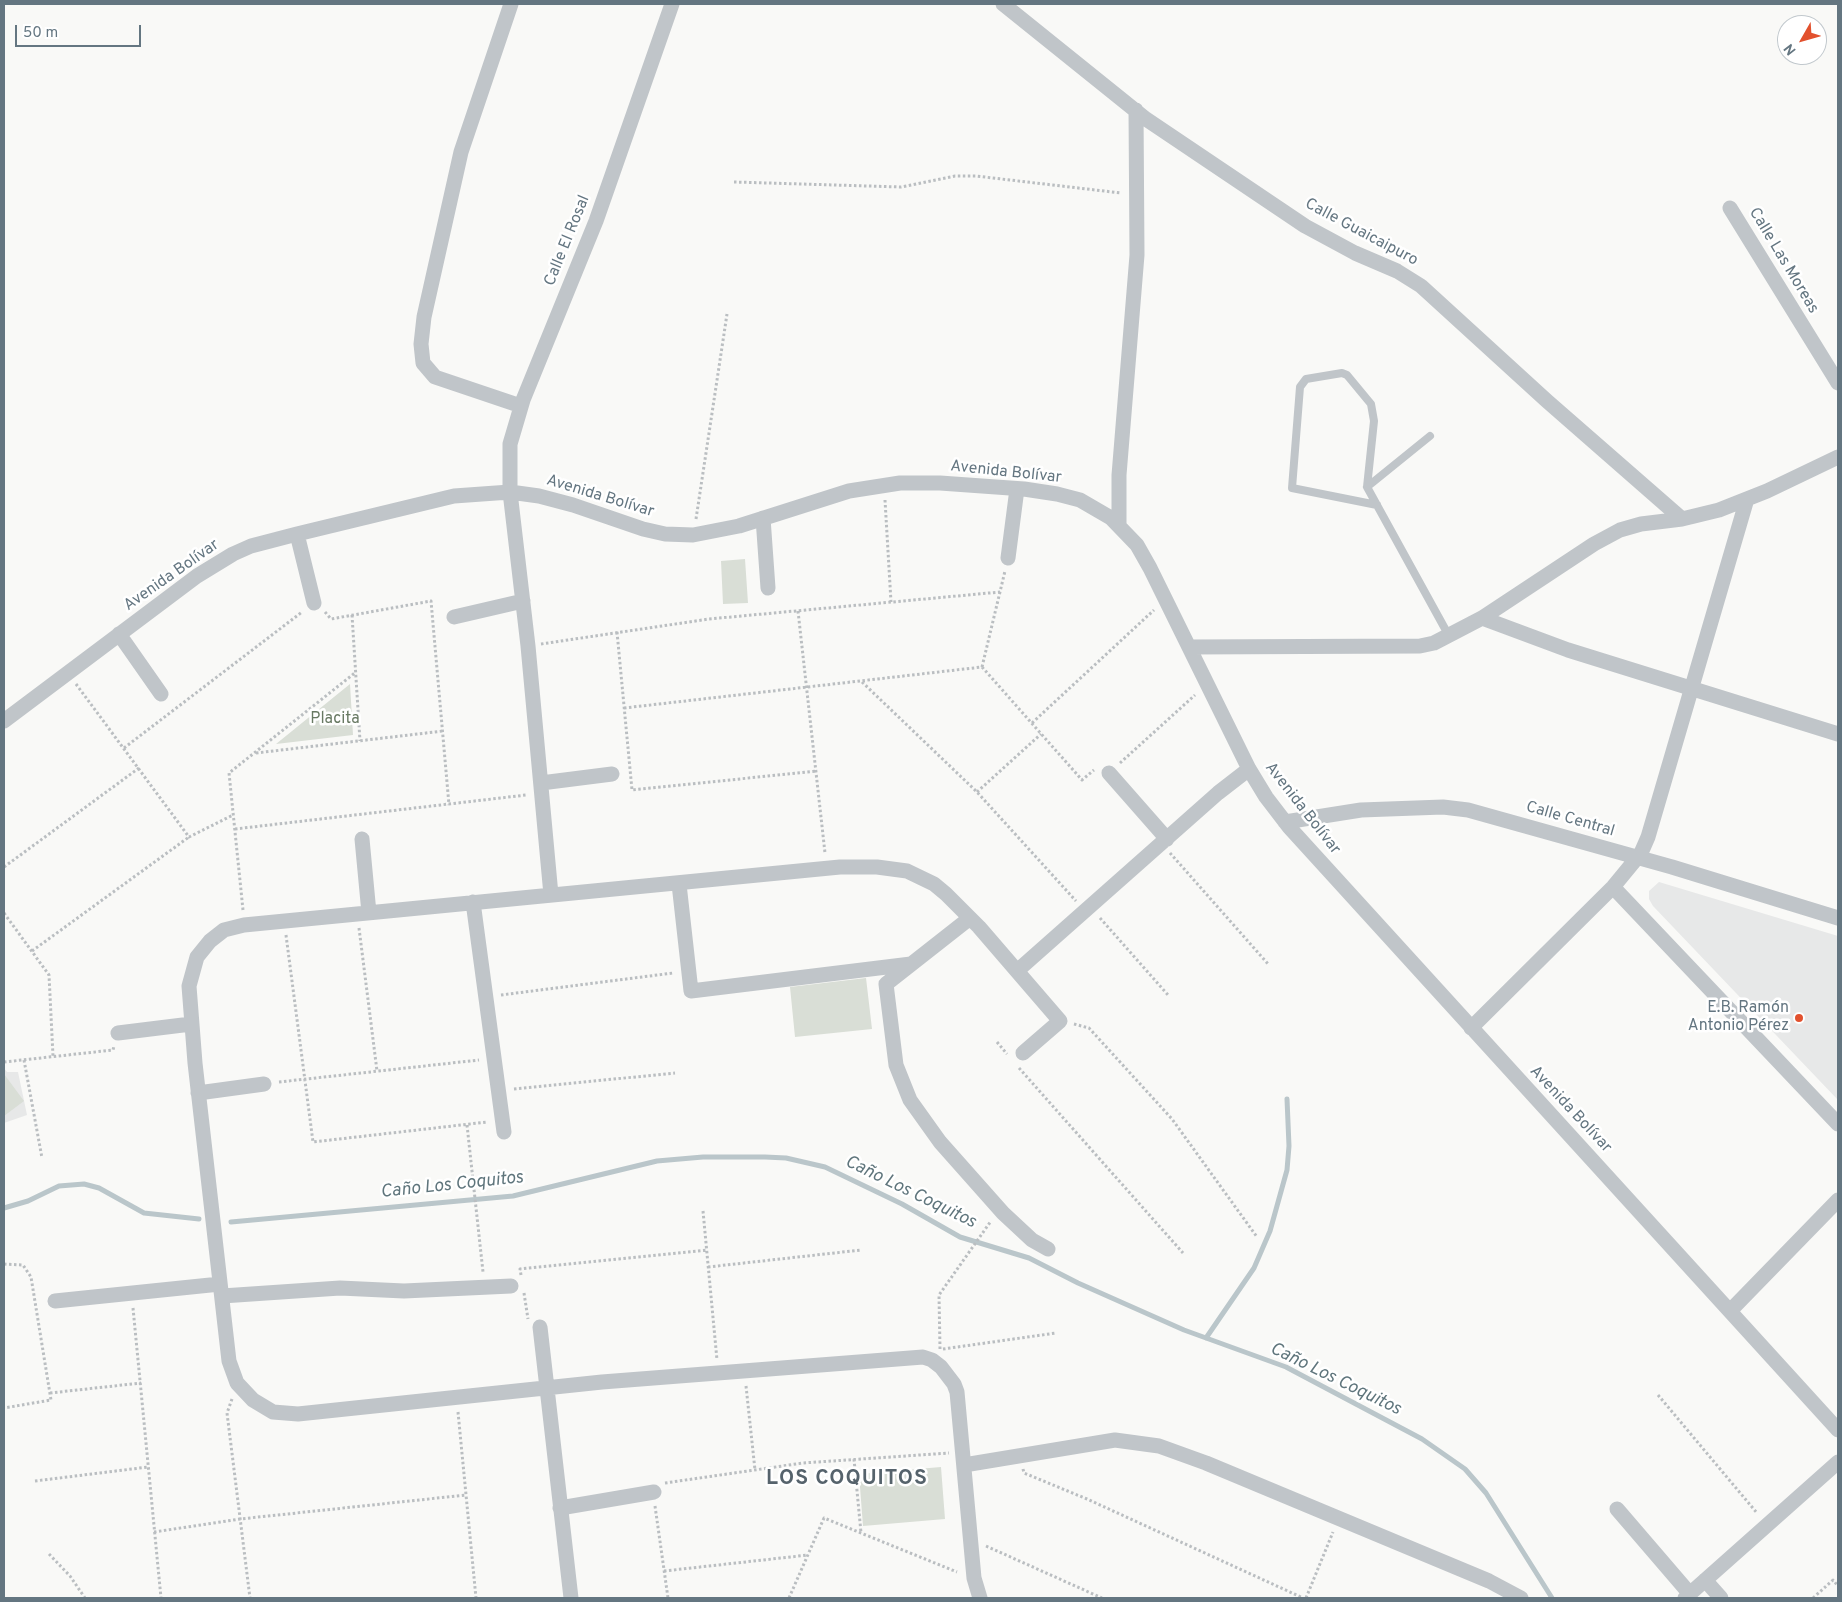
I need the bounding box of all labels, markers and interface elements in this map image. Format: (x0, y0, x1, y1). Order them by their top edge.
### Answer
scale bar (18, 15, 144, 47)
north arrow (1777, 15, 1827, 65)
text: 50 m (23, 24, 58, 43)
text: N (1781, 40, 1800, 58)
street label: Calle El Rosal (541, 193, 595, 289)
street label: Calle Guaicaipuro (1301, 195, 1421, 271)
street label: Calle Las Moreas (1744, 205, 1822, 317)
street label: Avenida Bolívar (949, 458, 1063, 488)
street label: Avenida Bolívar (544, 471, 656, 523)
street label: Avenida Bolívar (121, 536, 223, 616)
park label: Placita (310, 710, 360, 730)
street label: Avenida Bolívar (1260, 759, 1344, 859)
street label: Calle Central (1523, 798, 1617, 842)
place label: E.B. Ramón Antonio Pérez (1688, 999, 1789, 1037)
marker: E.B. Ramón Antonio Pérez (1793, 1012, 1805, 1024)
street label: Avenida Bolívar (1525, 1063, 1615, 1157)
water label: Caño Los Coquitos (841, 1152, 979, 1234)
water label: Caño Los Coquitos (380, 1168, 524, 1204)
water label: Caño Los Coquitos (1266, 1339, 1404, 1421)
district label: LOS COQUITOS (765, 1467, 929, 1493)

